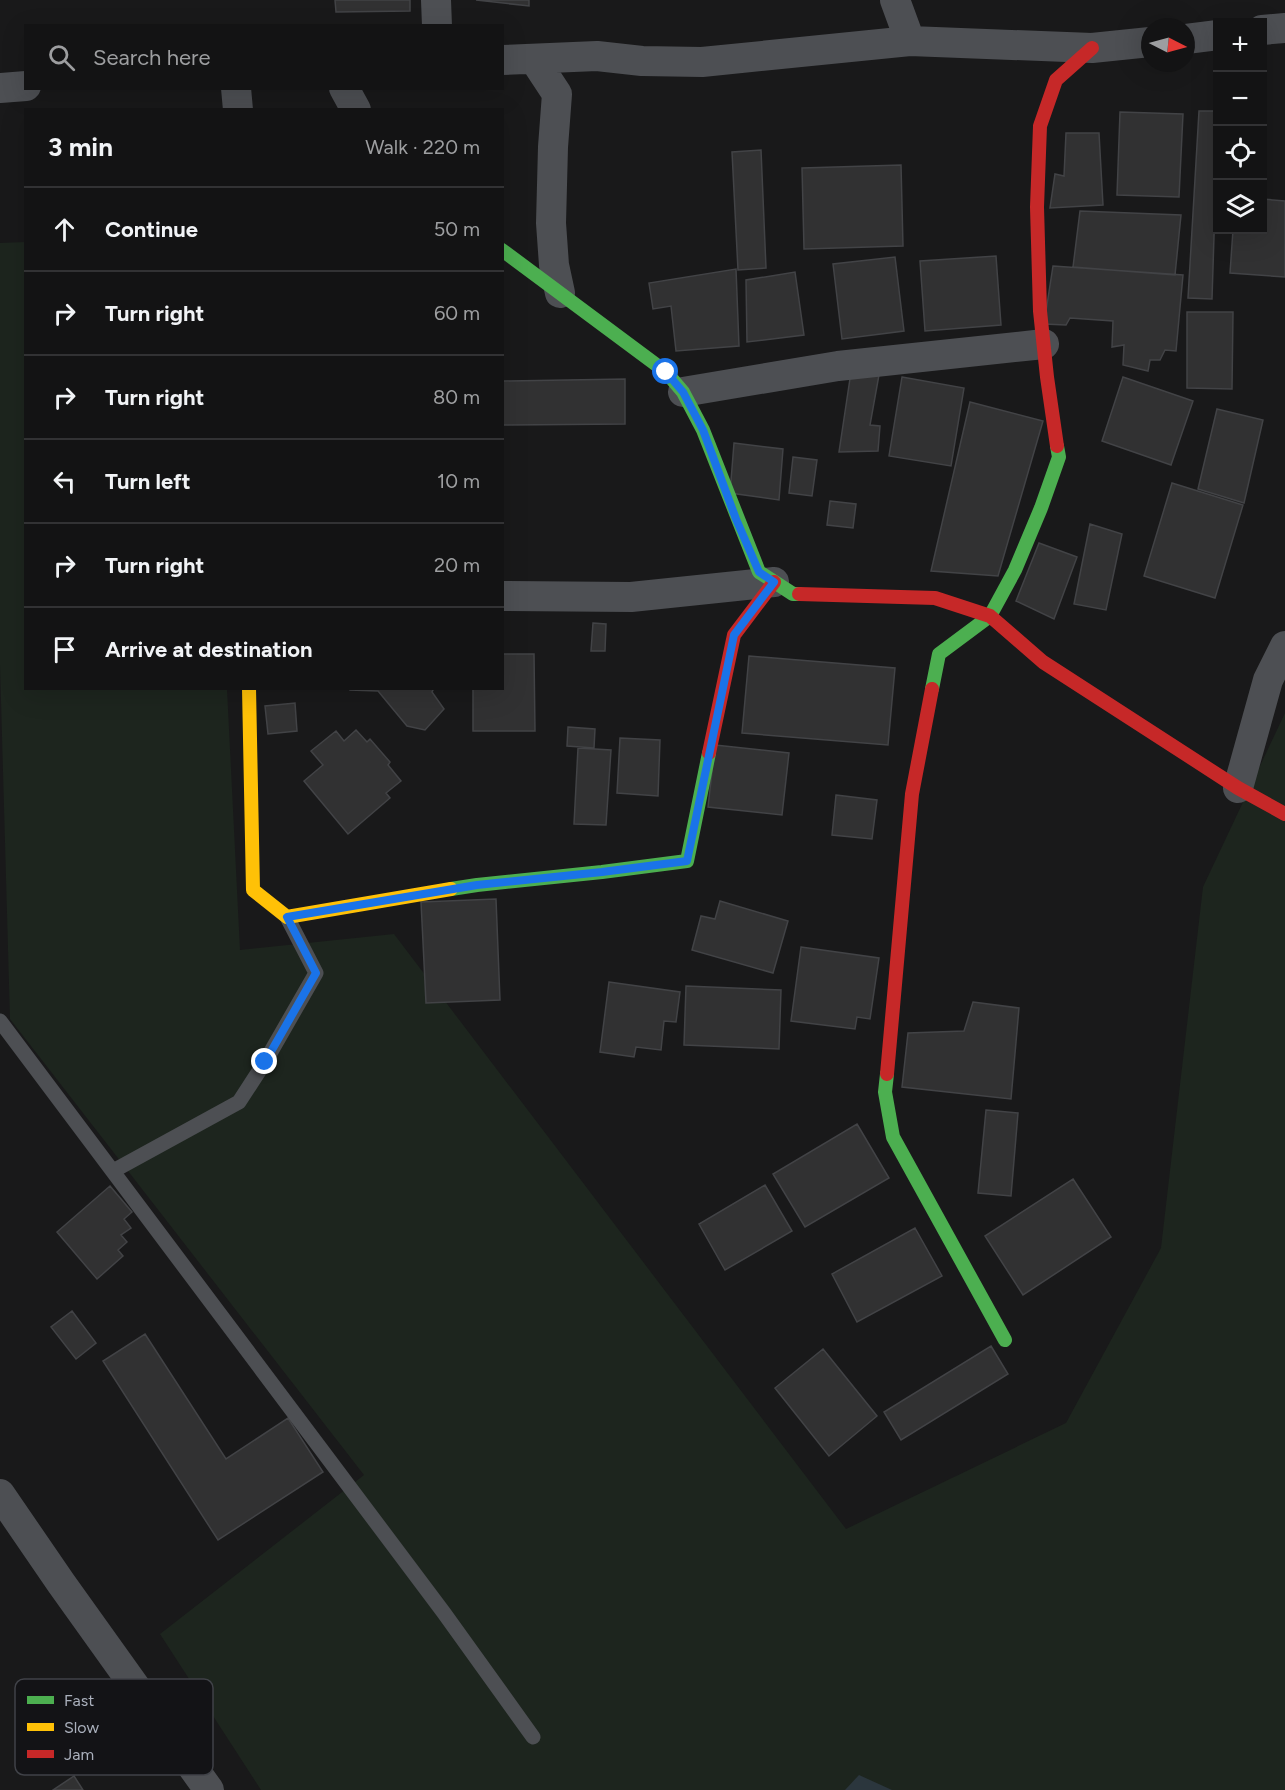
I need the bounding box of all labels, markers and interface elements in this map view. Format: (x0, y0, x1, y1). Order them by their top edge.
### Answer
north arrow (1141, 18, 1195, 72)
map controls (1213, 18, 1267, 234)
button: + (1213, 18, 1267, 72)
search box (24, 24, 504, 90)
icon: search (45, 41, 78, 74)
text: Search here (93, 44, 211, 71)
button: − (1213, 72, 1267, 126)
button: locate (1213, 126, 1267, 180)
text: 3 min (48, 131, 113, 163)
text: Walk · 220 m (365, 135, 480, 159)
button: layers (1213, 180, 1267, 234)
icon: ahead (48, 213, 81, 246)
text: Continue (105, 216, 198, 243)
text: 50 m (434, 217, 480, 241)
icon: right (48, 297, 81, 330)
text: Turn right (105, 300, 204, 327)
text: 60 m (434, 301, 480, 325)
route start (652, 358, 678, 384)
icon: right (48, 381, 81, 414)
text: Turn right (105, 384, 204, 411)
text: 80 m (433, 385, 480, 409)
icon: left (48, 465, 81, 498)
text: Turn left (105, 468, 191, 495)
text: 10 m (437, 469, 480, 493)
icon: right (48, 549, 81, 582)
text: Turn right (105, 552, 204, 579)
text: 20 m (434, 553, 480, 577)
icon: arrive (48, 633, 81, 666)
text: Arrive at destination (105, 636, 313, 663)
route end (251, 1048, 277, 1074)
legend (15, 1679, 213, 1775)
text: Fast (64, 1691, 94, 1710)
text: Slow (64, 1718, 99, 1737)
text: Jam (64, 1745, 94, 1764)

